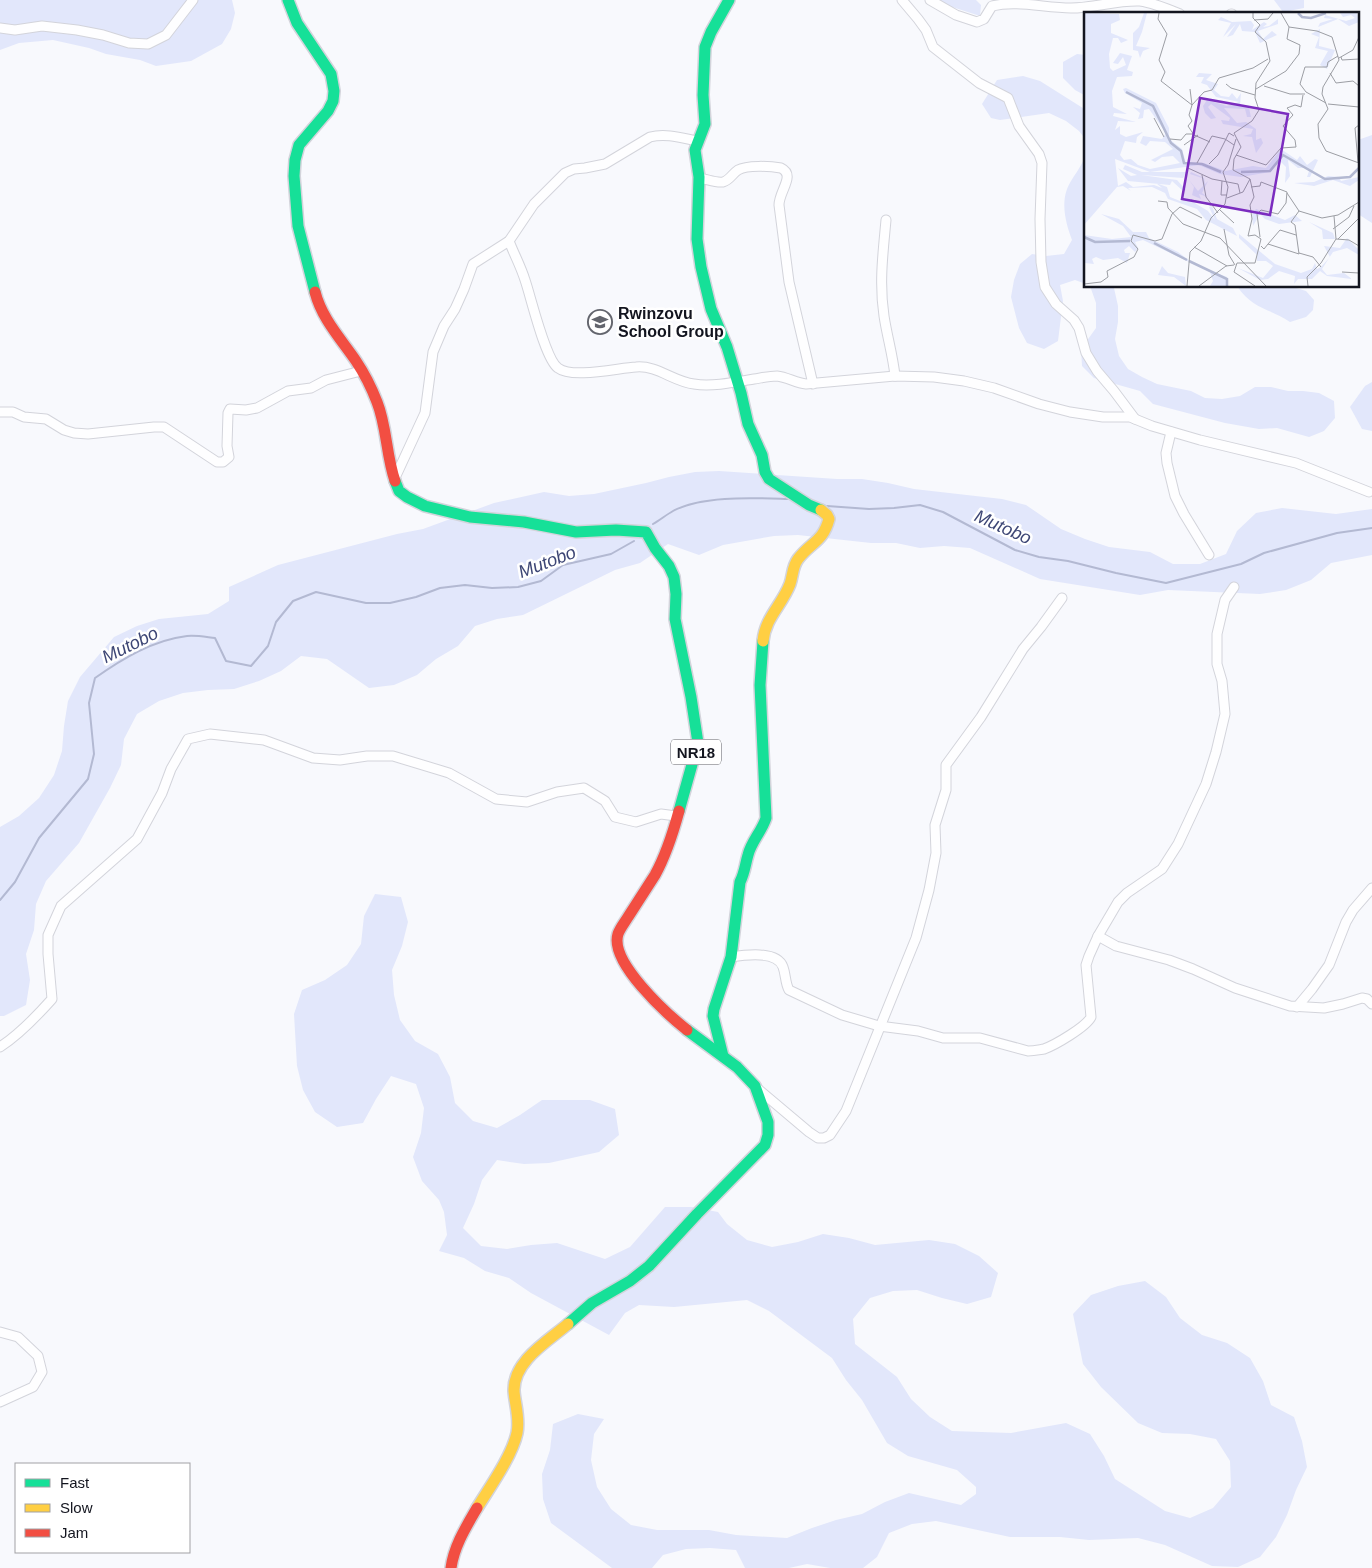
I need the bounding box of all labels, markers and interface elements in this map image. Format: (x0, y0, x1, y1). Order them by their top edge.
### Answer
inset map (1084, 12, 1360, 288)
place label: Rwinzovu School Group (618, 305, 724, 340)
school or university icon: Rwinzovu School Group (587, 309, 613, 335)
water label: Mutobo (972, 506, 1034, 548)
water label: Mutobo (515, 542, 579, 582)
water label: Mutobo (99, 623, 161, 667)
road number: NR18 (671, 740, 721, 764)
legend (15, 1463, 190, 1553)
text: Fast (60, 1474, 90, 1491)
text: Slow (60, 1499, 93, 1516)
text: Jam (60, 1524, 88, 1541)

